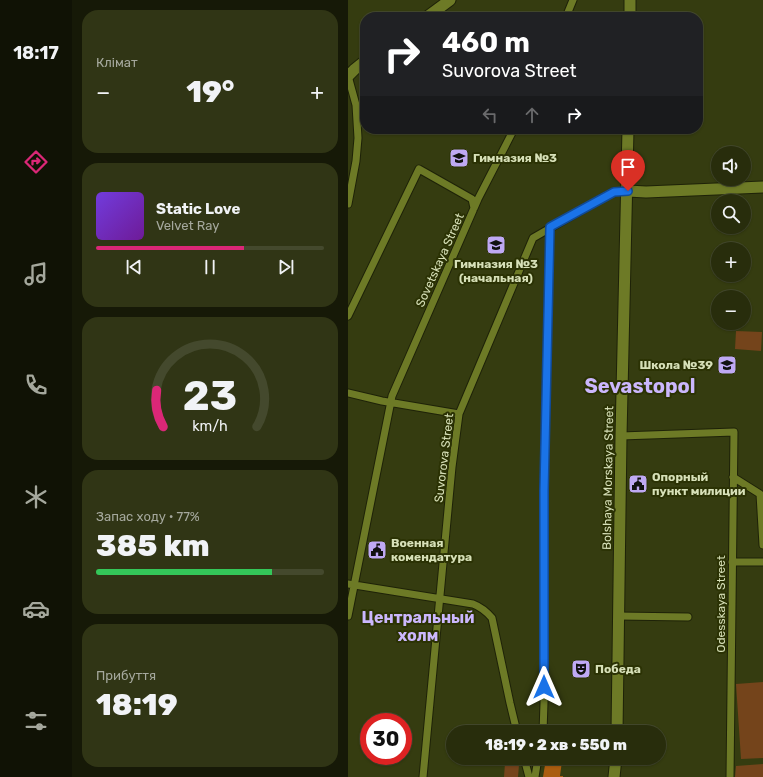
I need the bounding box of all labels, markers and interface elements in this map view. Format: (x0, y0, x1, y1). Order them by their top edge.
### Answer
text: 460 m (442, 26, 530, 59)
icon: right (376, 28, 428, 80)
text: 18:17 (13, 42, 59, 64)
text: Клімат (96, 55, 138, 70)
text: Suvorova Street (442, 60, 577, 82)
text: 19° (186, 74, 234, 110)
text: − (96, 79, 110, 106)
text: + (310, 79, 324, 106)
icon: left (479, 104, 501, 126)
icon: ahead (521, 104, 543, 126)
icon: right (563, 104, 585, 126)
map controls (711, 146, 751, 330)
button: sound (711, 146, 751, 186)
school or university icon: Гимназия №3 (448, 147, 470, 169)
icon: directions (22, 148, 50, 176)
pin (611, 150, 645, 191)
place label: Гимназия №3 (473, 151, 557, 165)
icon: arrive (617, 156, 639, 178)
button: search (711, 194, 751, 234)
text: Static Love (156, 200, 240, 218)
street label: Sovetskaya Street (413, 211, 467, 309)
text: Velvet Ray (156, 218, 219, 233)
school or university icon: Гимназия №3 (начальная) (485, 234, 507, 256)
button: + (711, 242, 751, 282)
icon: previous (123, 256, 145, 278)
icon: pause (199, 256, 221, 278)
icon: next (275, 256, 297, 278)
place label: Гимназия №3 (начальная) (454, 257, 538, 285)
icon: music (22, 260, 50, 288)
button: − (711, 290, 751, 330)
school or university icon: Школа №39 (716, 354, 738, 376)
place label: Школа №39 (639, 358, 713, 372)
text: 23 (183, 370, 237, 419)
icon: phone (22, 371, 50, 399)
district label: Sevastopol (584, 374, 696, 398)
street label: Bolshaya Morskaya Street (600, 406, 616, 550)
street label: Suvorova Street (432, 412, 456, 503)
text: km/h (192, 417, 228, 434)
place label: Опорный пункт милиции (652, 470, 746, 498)
public building icon: Опорный пункт милиции (627, 473, 649, 495)
icon: climate (22, 483, 50, 511)
text: Запас ходу · 77% (96, 509, 200, 524)
text: 385 km (96, 528, 210, 564)
place label: Военная комендатура (391, 536, 472, 564)
public building icon: Военная комендатура (366, 539, 388, 561)
street label: Odesskaya Street (714, 555, 728, 653)
icon: car (22, 595, 50, 623)
district label: Центральный холм (362, 608, 475, 645)
theatre icon: Победа (570, 658, 592, 680)
place label: Победа (595, 662, 641, 676)
position arrow (523, 666, 565, 708)
text: Прибуття (96, 668, 156, 683)
text: 18:19 (96, 687, 178, 723)
icon: filters (22, 707, 50, 735)
speed limit sign: 30 (360, 713, 412, 765)
text: 18:19 · 2 хв · 550 m (485, 736, 627, 754)

